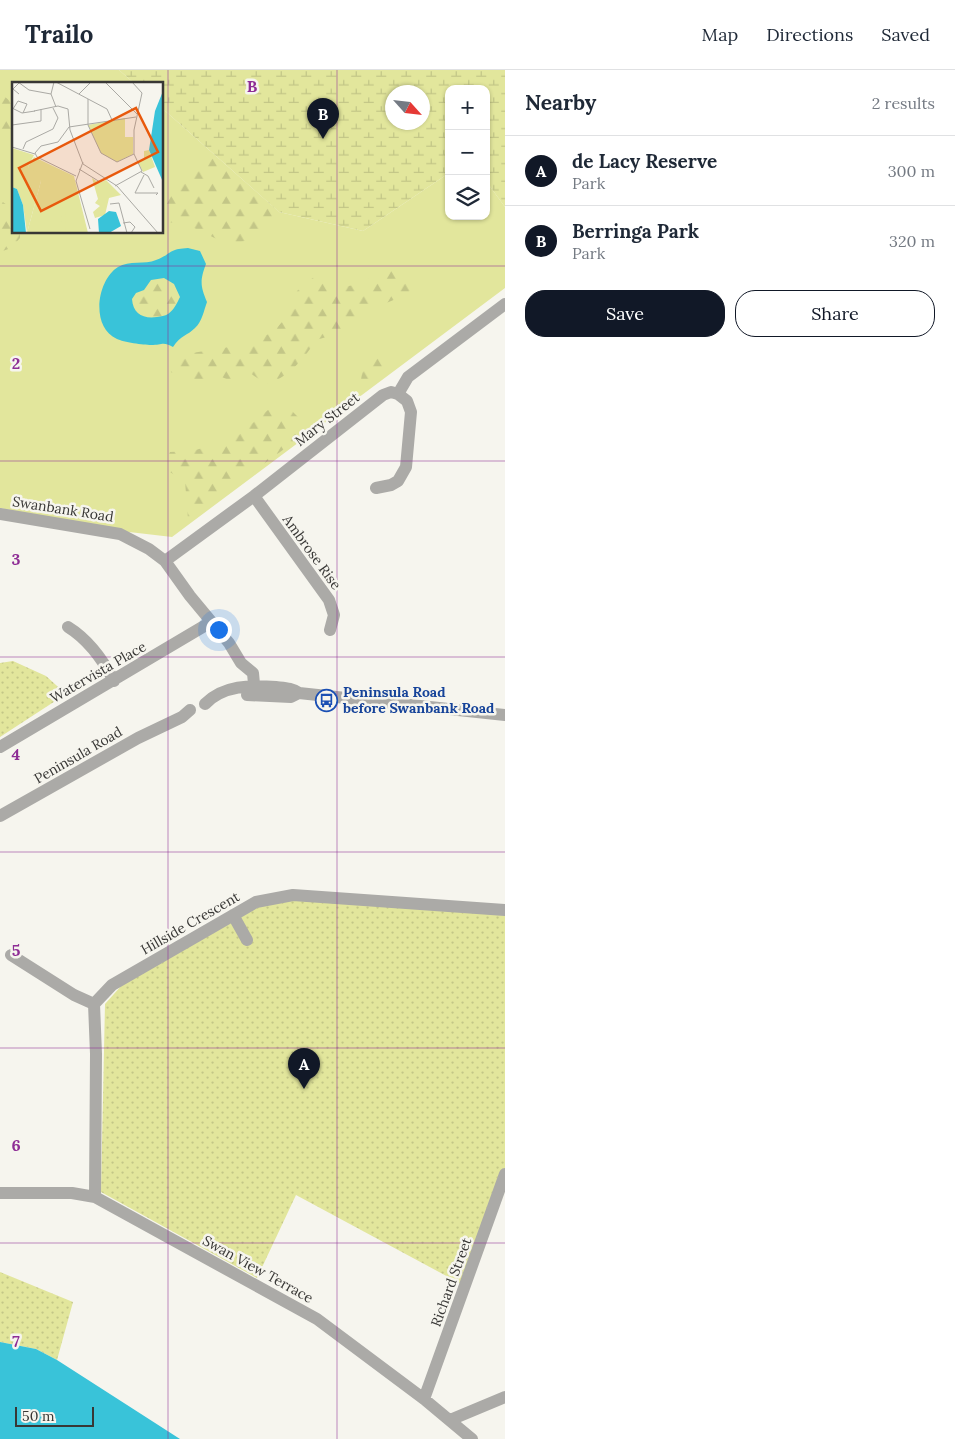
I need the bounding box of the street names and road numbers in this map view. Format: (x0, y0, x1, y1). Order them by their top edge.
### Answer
street label: Mary Street (291, 388, 363, 450)
street label: Swanbank Road (11, 492, 115, 526)
street label: Ambrose Rise (278, 510, 345, 593)
street label: Watervista Place (47, 637, 150, 707)
street label: Peninsula Road (31, 722, 125, 788)
street label: Hillside Crescent (137, 887, 243, 959)
street label: Swan View Terrace (200, 1231, 317, 1307)
street label: Richard Street (427, 1234, 476, 1329)

